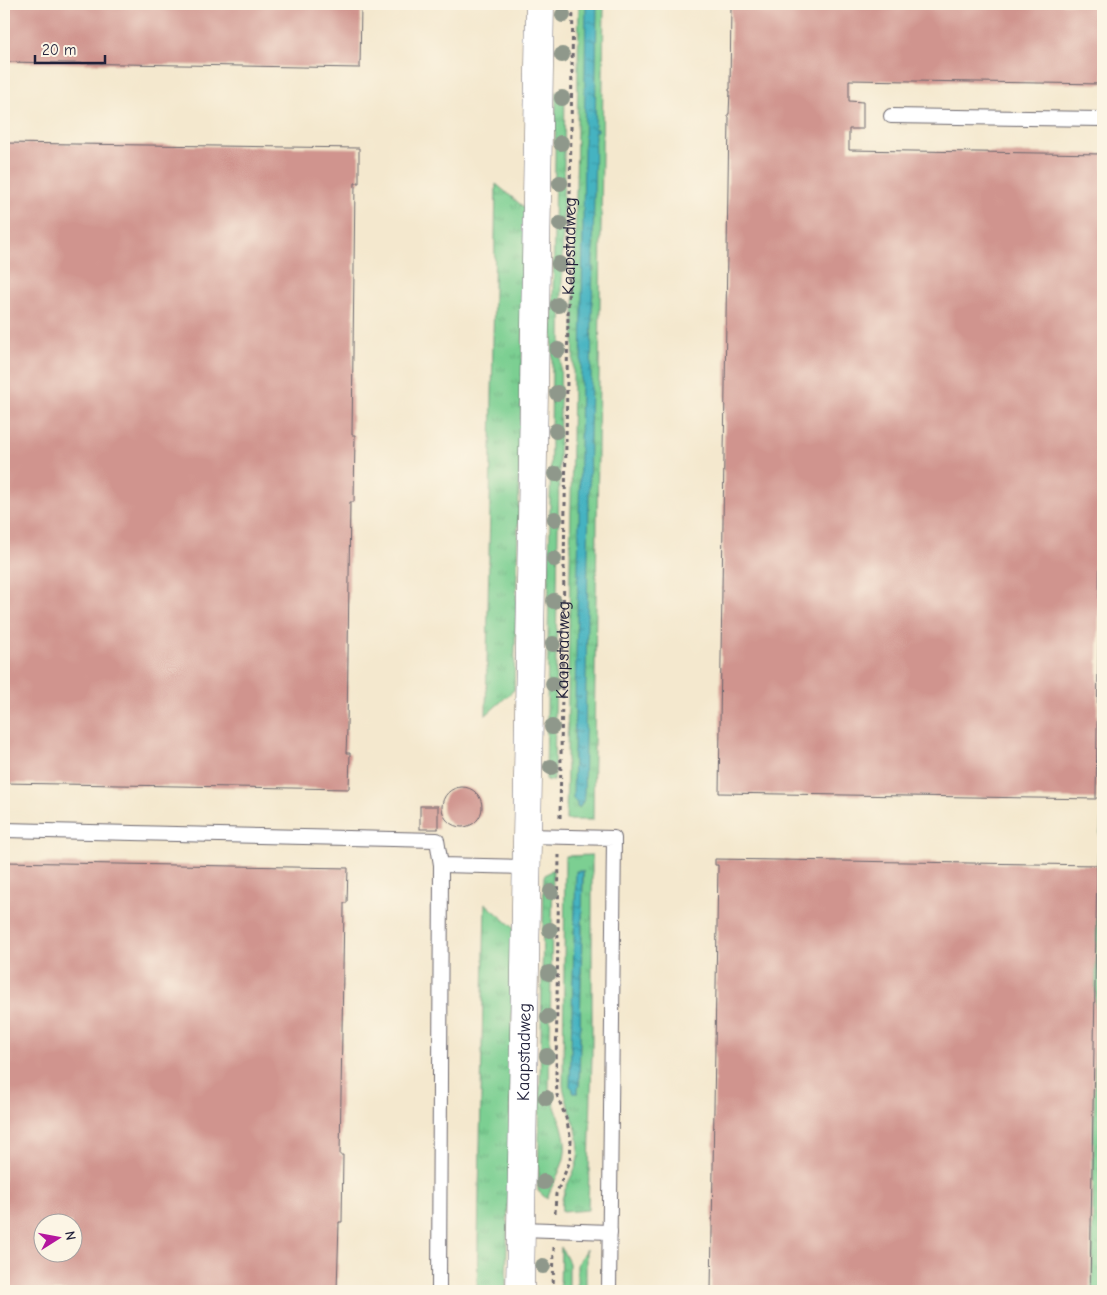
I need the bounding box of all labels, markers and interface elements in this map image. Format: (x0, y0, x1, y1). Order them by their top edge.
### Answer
scale bar (35, 32, 105, 64)
text: 20 m (42, 41, 76, 59)
street label: Kaapstadweg (558, 197, 581, 295)
street label: Kaapstadweg (552, 601, 574, 699)
street label: Kaapstadweg (513, 1003, 535, 1101)
north arrow (32, 1212, 82, 1262)
text: N (61, 1230, 79, 1242)

